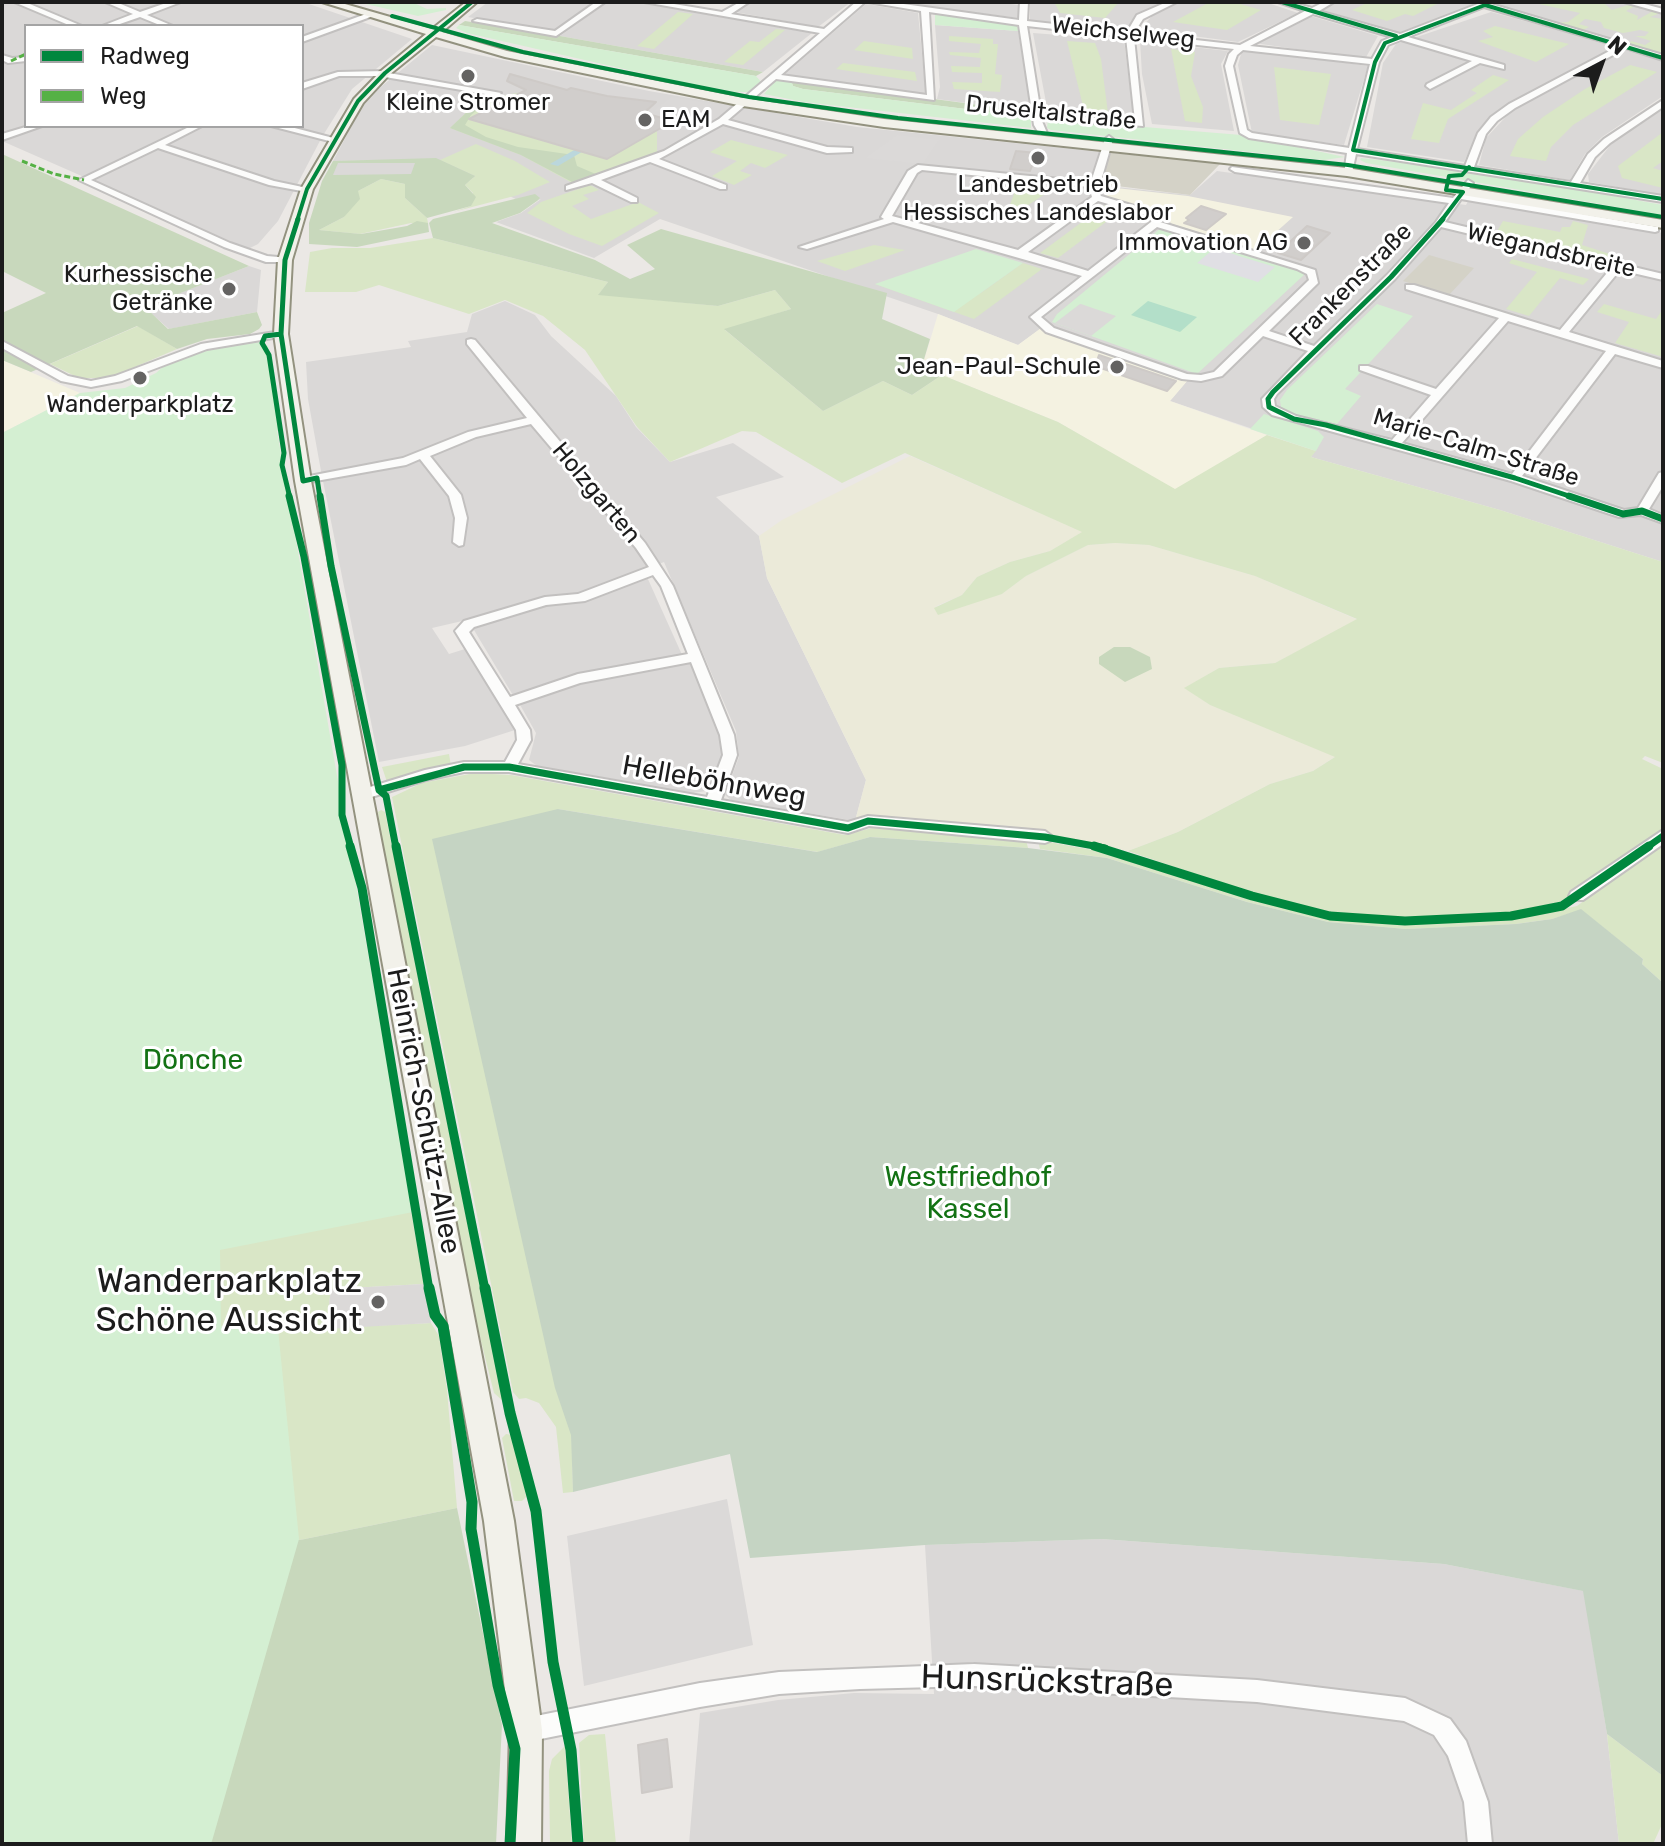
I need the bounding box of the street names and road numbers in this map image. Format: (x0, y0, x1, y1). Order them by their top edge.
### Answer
street label: Weichselweg (1050, 11, 1196, 55)
street label: Druseltalstraße (964, 90, 1138, 136)
street label: Frankenstraße (1284, 218, 1418, 352)
street label: Wiegandsbreite (1464, 218, 1638, 284)
street label: Marie-Calm-Straße (1369, 403, 1583, 493)
street label: Holzgarten (545, 437, 647, 549)
street label: Helleböhnweg (620, 749, 808, 815)
street label: Heinrich-Schütz-Allee (379, 965, 467, 1257)
street label: Hunsrückstraße (920, 1657, 1174, 1707)

